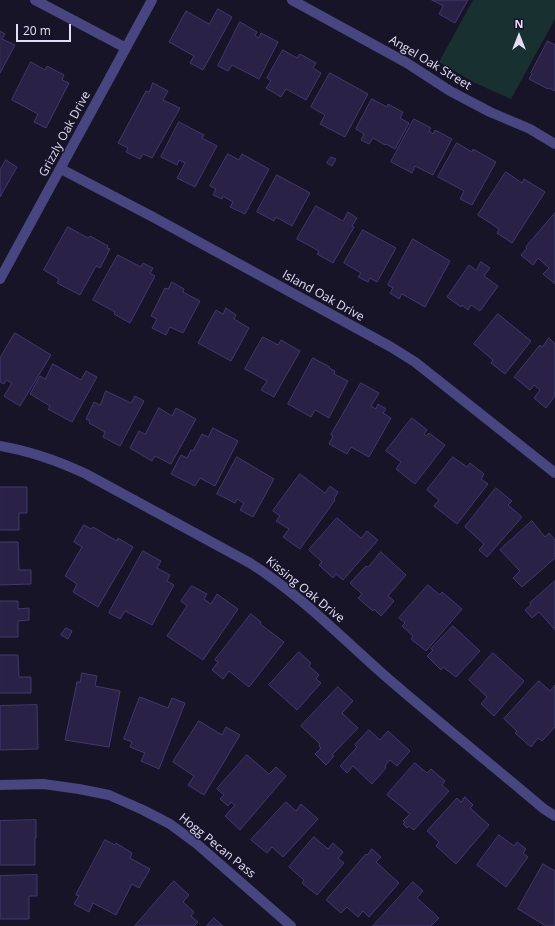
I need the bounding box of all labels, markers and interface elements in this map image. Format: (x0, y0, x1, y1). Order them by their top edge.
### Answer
scale bar (18, 16, 73, 42)
north arrow (499, 16, 539, 56)
text: N (515, 16, 523, 31)
text: 20 m (23, 22, 51, 39)
street label: Angel Oak Street (386, 33, 474, 93)
street label: Grizzly Oak Drive (36, 89, 94, 179)
street label: Island Oak Drive (280, 268, 366, 324)
street label: Kissing Oak Drive (263, 554, 347, 626)
street label: Hogg Pecan Pass (176, 811, 258, 881)

